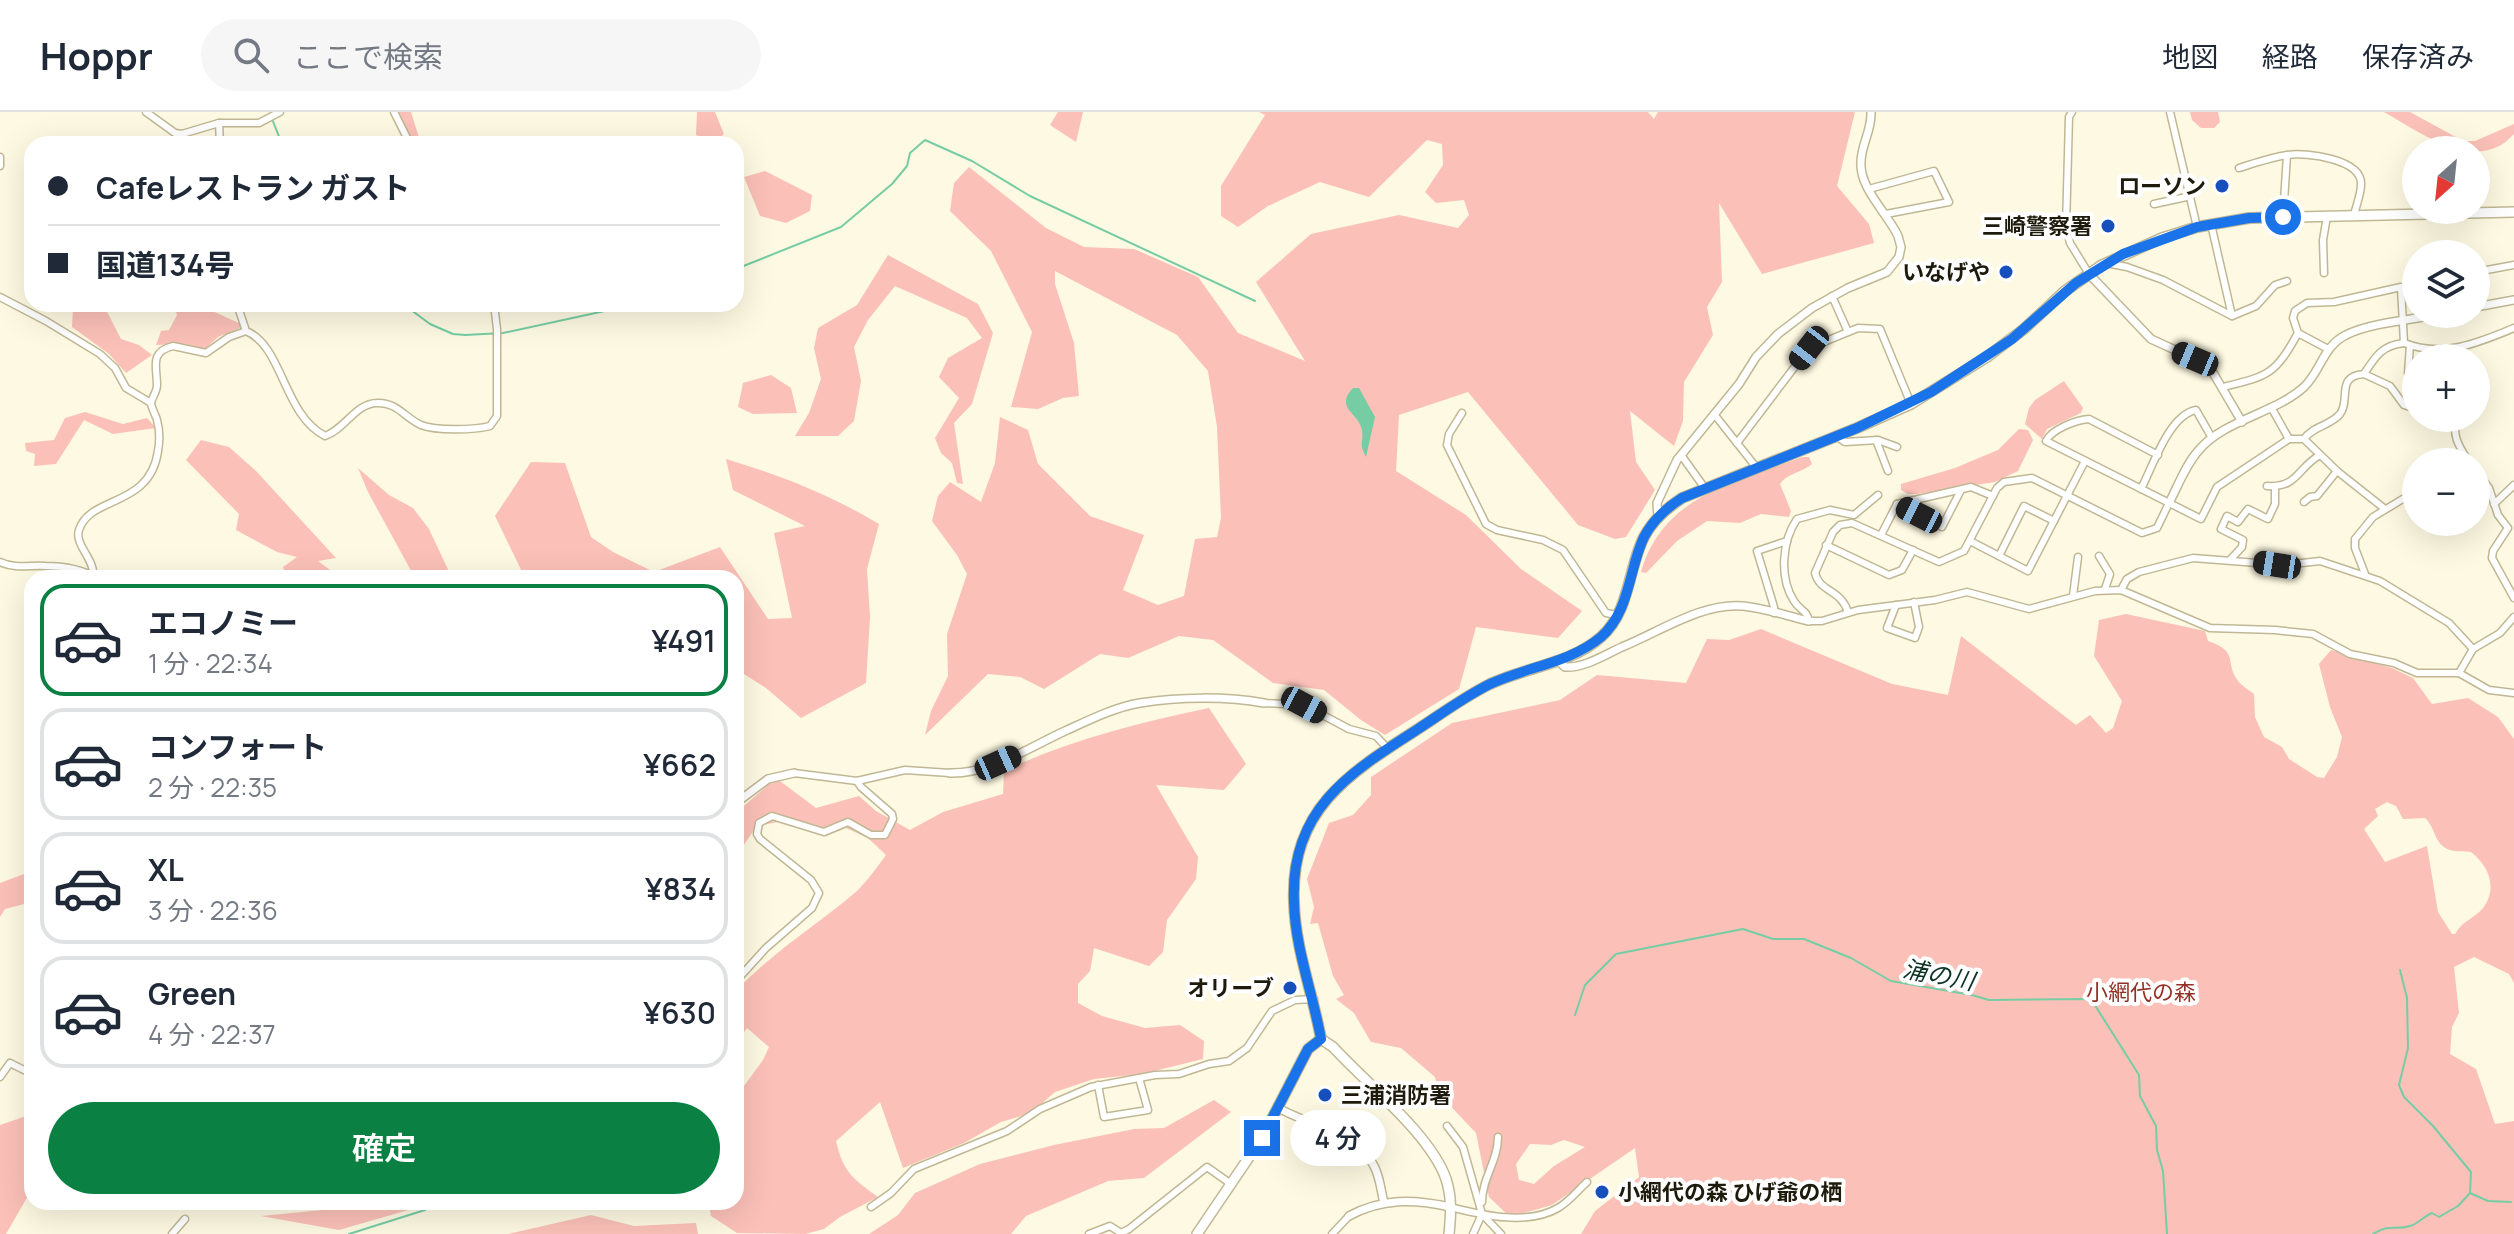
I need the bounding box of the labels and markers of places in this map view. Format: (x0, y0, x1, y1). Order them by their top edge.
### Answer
place label: ローソン (2118, 171, 2206, 201)
marker: ローソン (2213, 177, 2231, 195)
place label: 三崎警察署 (1982, 211, 2092, 241)
marker: 三崎警察署 (2099, 217, 2117, 235)
place label: いなげや (1902, 257, 1990, 287)
marker: いなげや (1997, 263, 2015, 281)
place label: オリーブ (1187, 973, 1274, 1003)
marker: オリーブ (1281, 979, 1299, 997)
place label: 三浦消防署 (1341, 1080, 1451, 1110)
marker: 三浦消防署 (1316, 1086, 1334, 1104)
place label: 小網代の森 ひげ爺の栖 (1618, 1177, 1842, 1207)
marker: 小網代の森 ひげ爺の栖 (1593, 1183, 1611, 1201)

